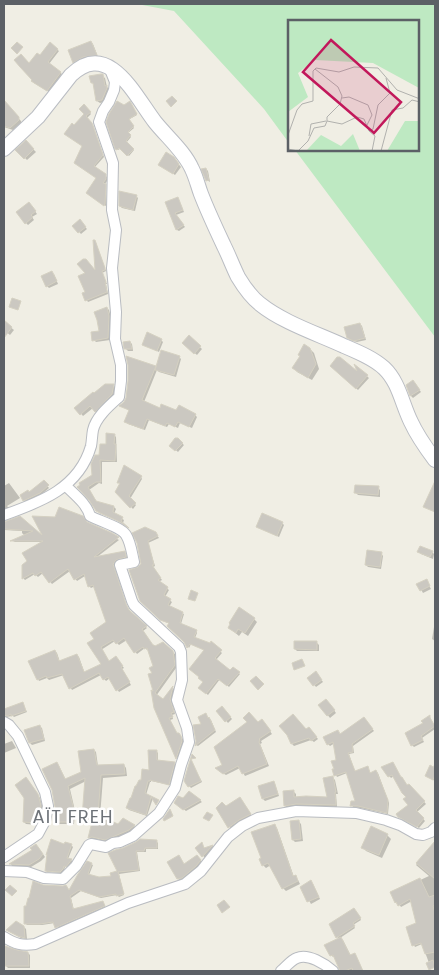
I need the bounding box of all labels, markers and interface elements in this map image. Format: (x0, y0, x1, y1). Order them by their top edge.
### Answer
inset map (288, 20, 419, 151)
district label: AÏT FREH (33, 804, 113, 829)

